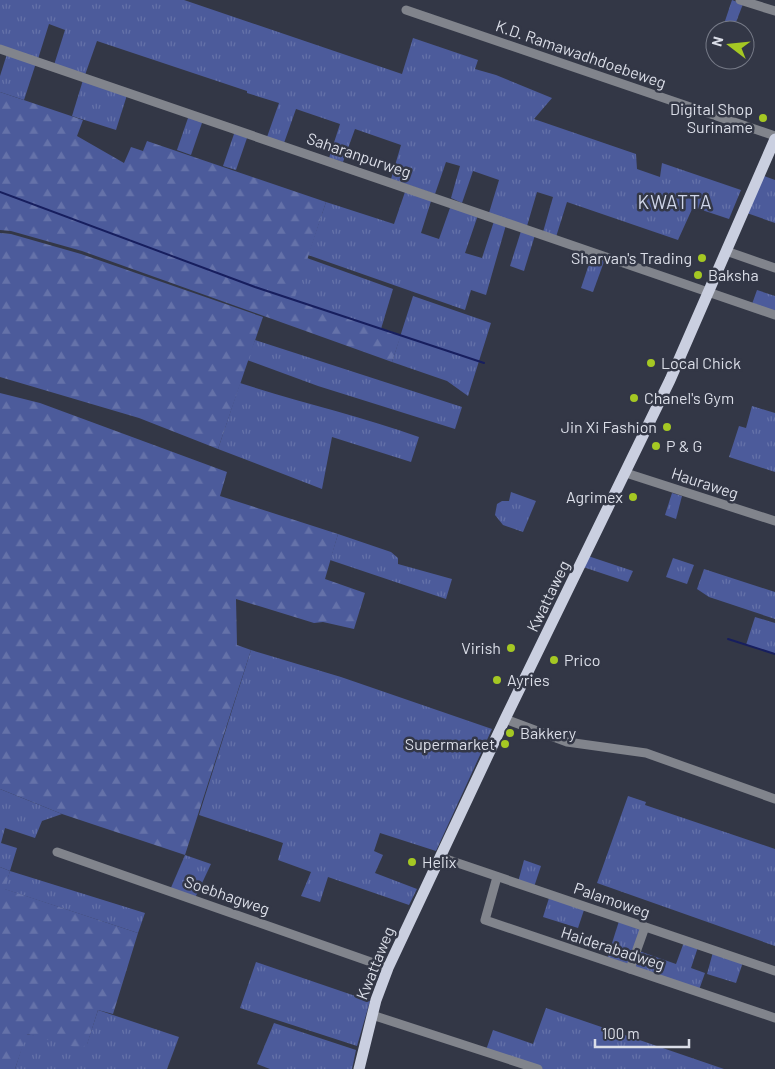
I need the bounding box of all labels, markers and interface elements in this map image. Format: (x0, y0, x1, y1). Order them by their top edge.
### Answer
street label: K.D. Ramawadhdoebeweg (493, 15, 669, 92)
north arrow (705, 20, 755, 70)
text: N (708, 34, 726, 48)
place label: Digital Shop Suriname (670, 99, 753, 136)
marker: Digital Shop Suriname (757, 112, 769, 124)
street label: Saharanpurweg (305, 128, 414, 181)
district label: KWATTA (638, 190, 712, 213)
place label: Sharvan's Trading (571, 248, 692, 267)
marker: Sharvan's Trading (696, 252, 708, 264)
place label: Baksha (708, 265, 759, 284)
marker: Baksha (692, 269, 704, 281)
place label: Local Chick (661, 353, 741, 372)
marker: Local Chick (645, 357, 657, 369)
place label: Chanel's Gym (644, 388, 734, 407)
marker: Chanel's Gym (628, 392, 640, 404)
place label: Jin Xi Fashion (561, 417, 657, 436)
marker: Jin Xi Fashion (661, 421, 673, 433)
place label: P & G (666, 436, 702, 455)
marker: P & G (650, 440, 662, 452)
street label: Hauraweg (669, 463, 741, 502)
place label: Agrimex (566, 487, 623, 506)
marker: Agrimex (627, 491, 639, 503)
street label: Kwattaweg (522, 557, 573, 635)
place label: Virish (461, 638, 501, 657)
marker: Virish (505, 642, 517, 654)
place label: Prico (564, 650, 600, 669)
marker: Prico (548, 654, 560, 666)
place label: Ayries (507, 670, 550, 689)
marker: Ayries (491, 674, 503, 686)
place label: Bakkery (520, 723, 577, 742)
marker: Bakkery (504, 727, 516, 739)
place label: Supermarket (405, 734, 495, 753)
marker: Supermarket (499, 738, 511, 750)
place label: Helix (422, 852, 457, 871)
marker: Helix (406, 856, 418, 868)
street label: Soebhagweg (182, 871, 272, 918)
street label: Palamoweg (572, 878, 653, 921)
street label: Haiderabadweg (559, 922, 667, 973)
street label: Kwattaweg (351, 924, 398, 1002)
scale bar (595, 1016, 689, 1048)
text: 100 m (602, 1024, 640, 1042)

